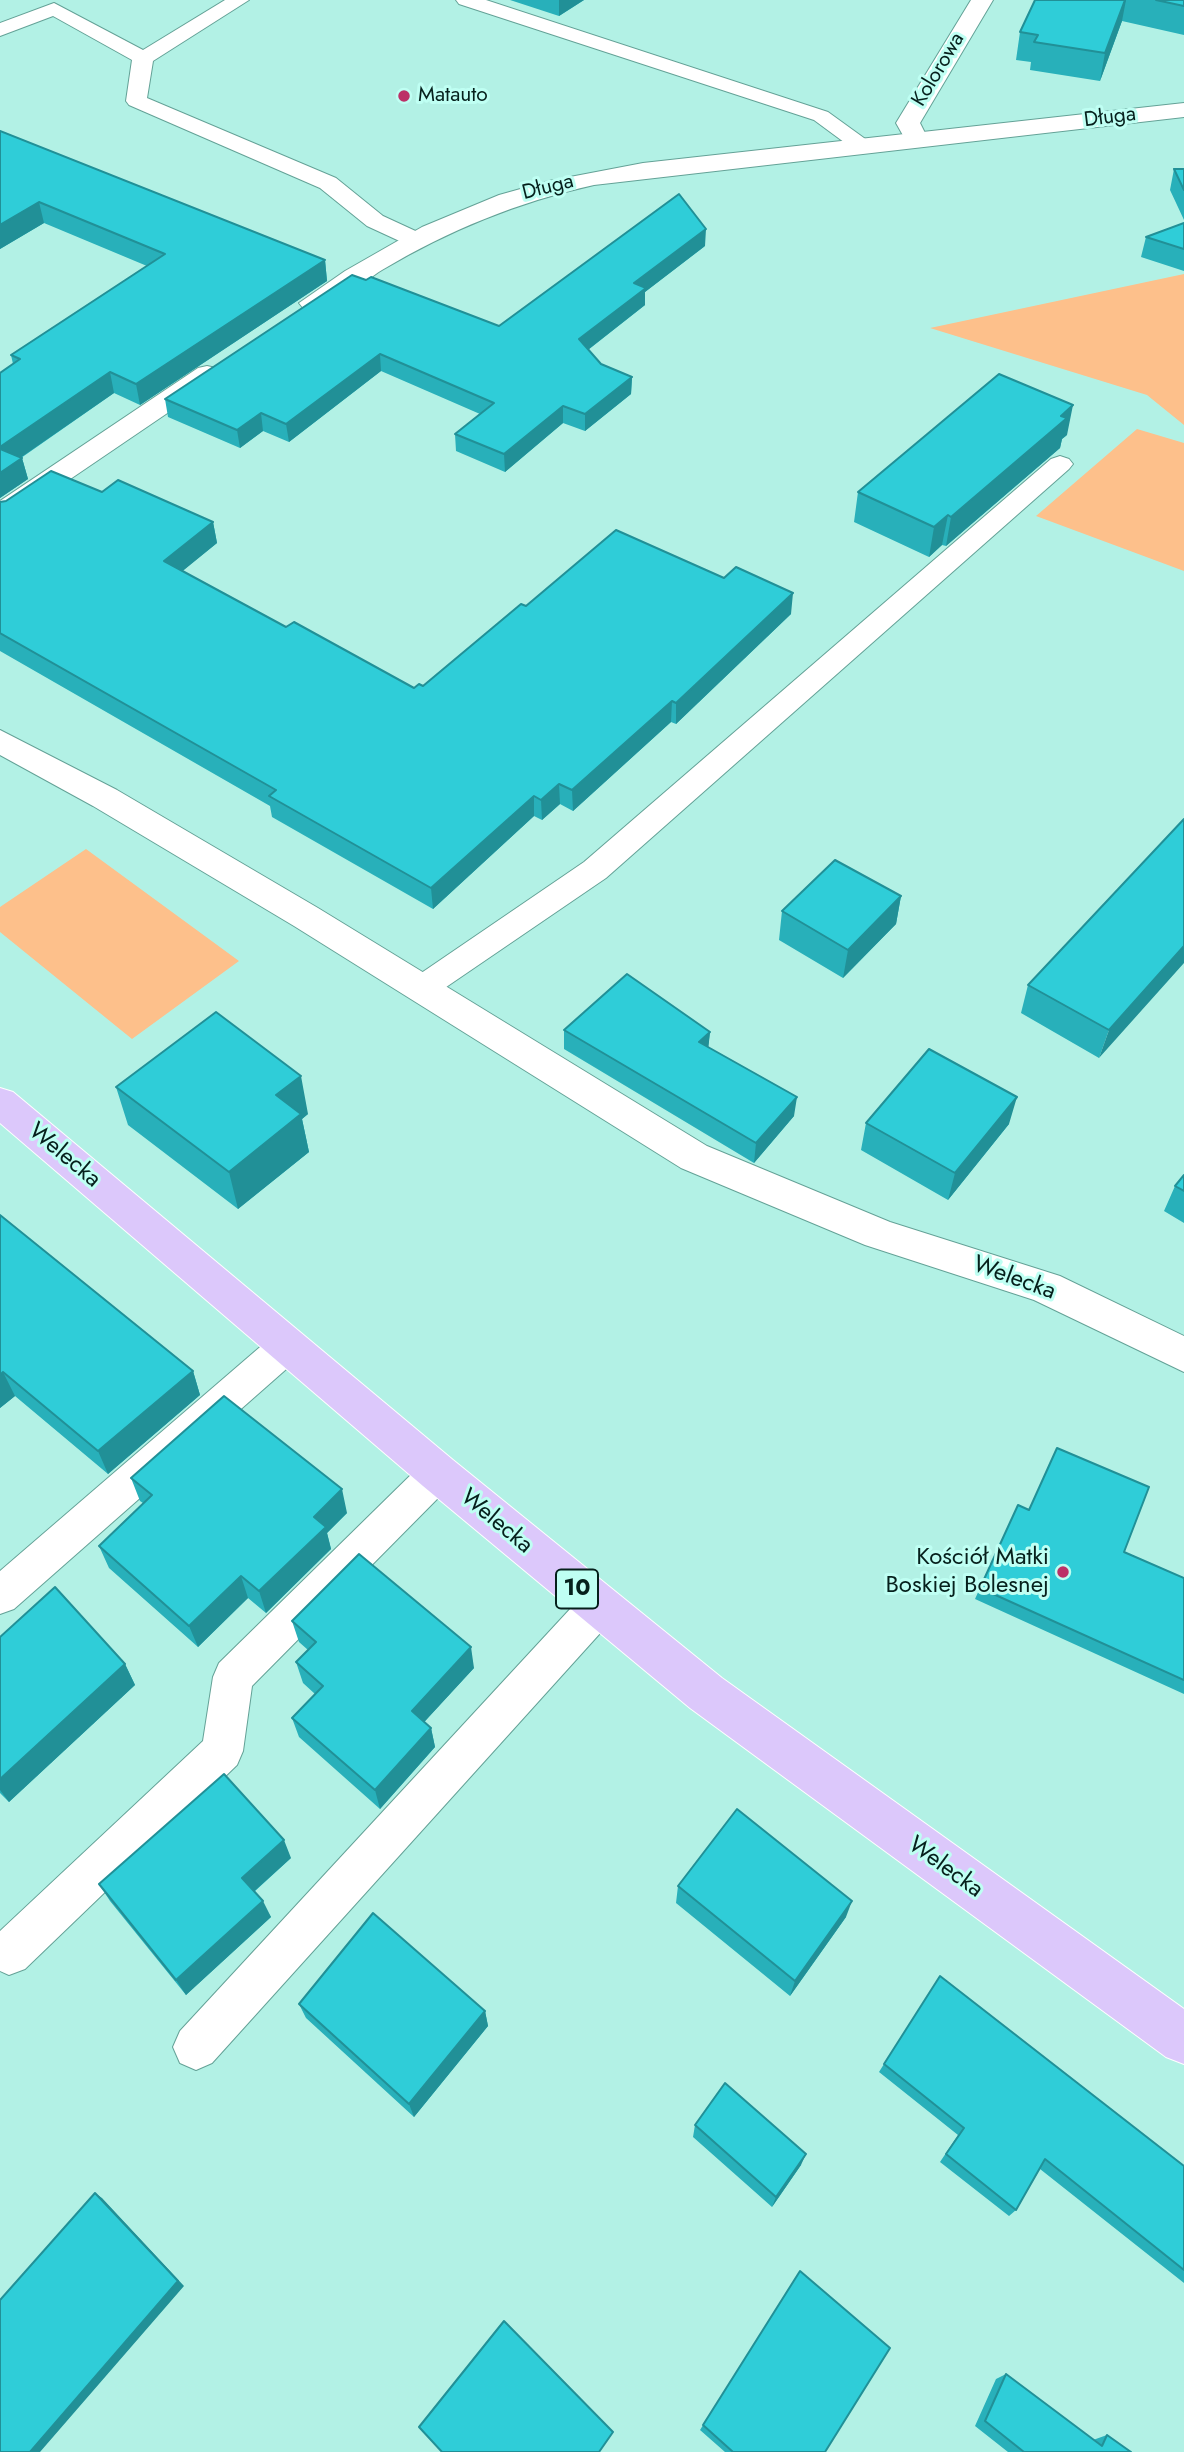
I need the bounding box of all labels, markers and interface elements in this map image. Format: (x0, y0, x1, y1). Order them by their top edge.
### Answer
street label: Kolorowa (907, 29, 971, 111)
place label: Matauto (418, 83, 488, 109)
marker: Matauto (396, 88, 412, 104)
street label: Długa (1083, 102, 1137, 134)
street label: Długa (520, 169, 576, 207)
street label: Welecka (22, 1117, 106, 1195)
street label: Welecka (969, 1251, 1059, 1307)
street label: Welecka (454, 1483, 538, 1561)
place label: Kościół Matki Boskiej Bolesnej (885, 1544, 1049, 1600)
marker: Kościół Matki Boskiej Bolesnej (1055, 1564, 1071, 1580)
road number: 10 (556, 1570, 598, 1608)
street label: Welecka (902, 1831, 988, 1905)

